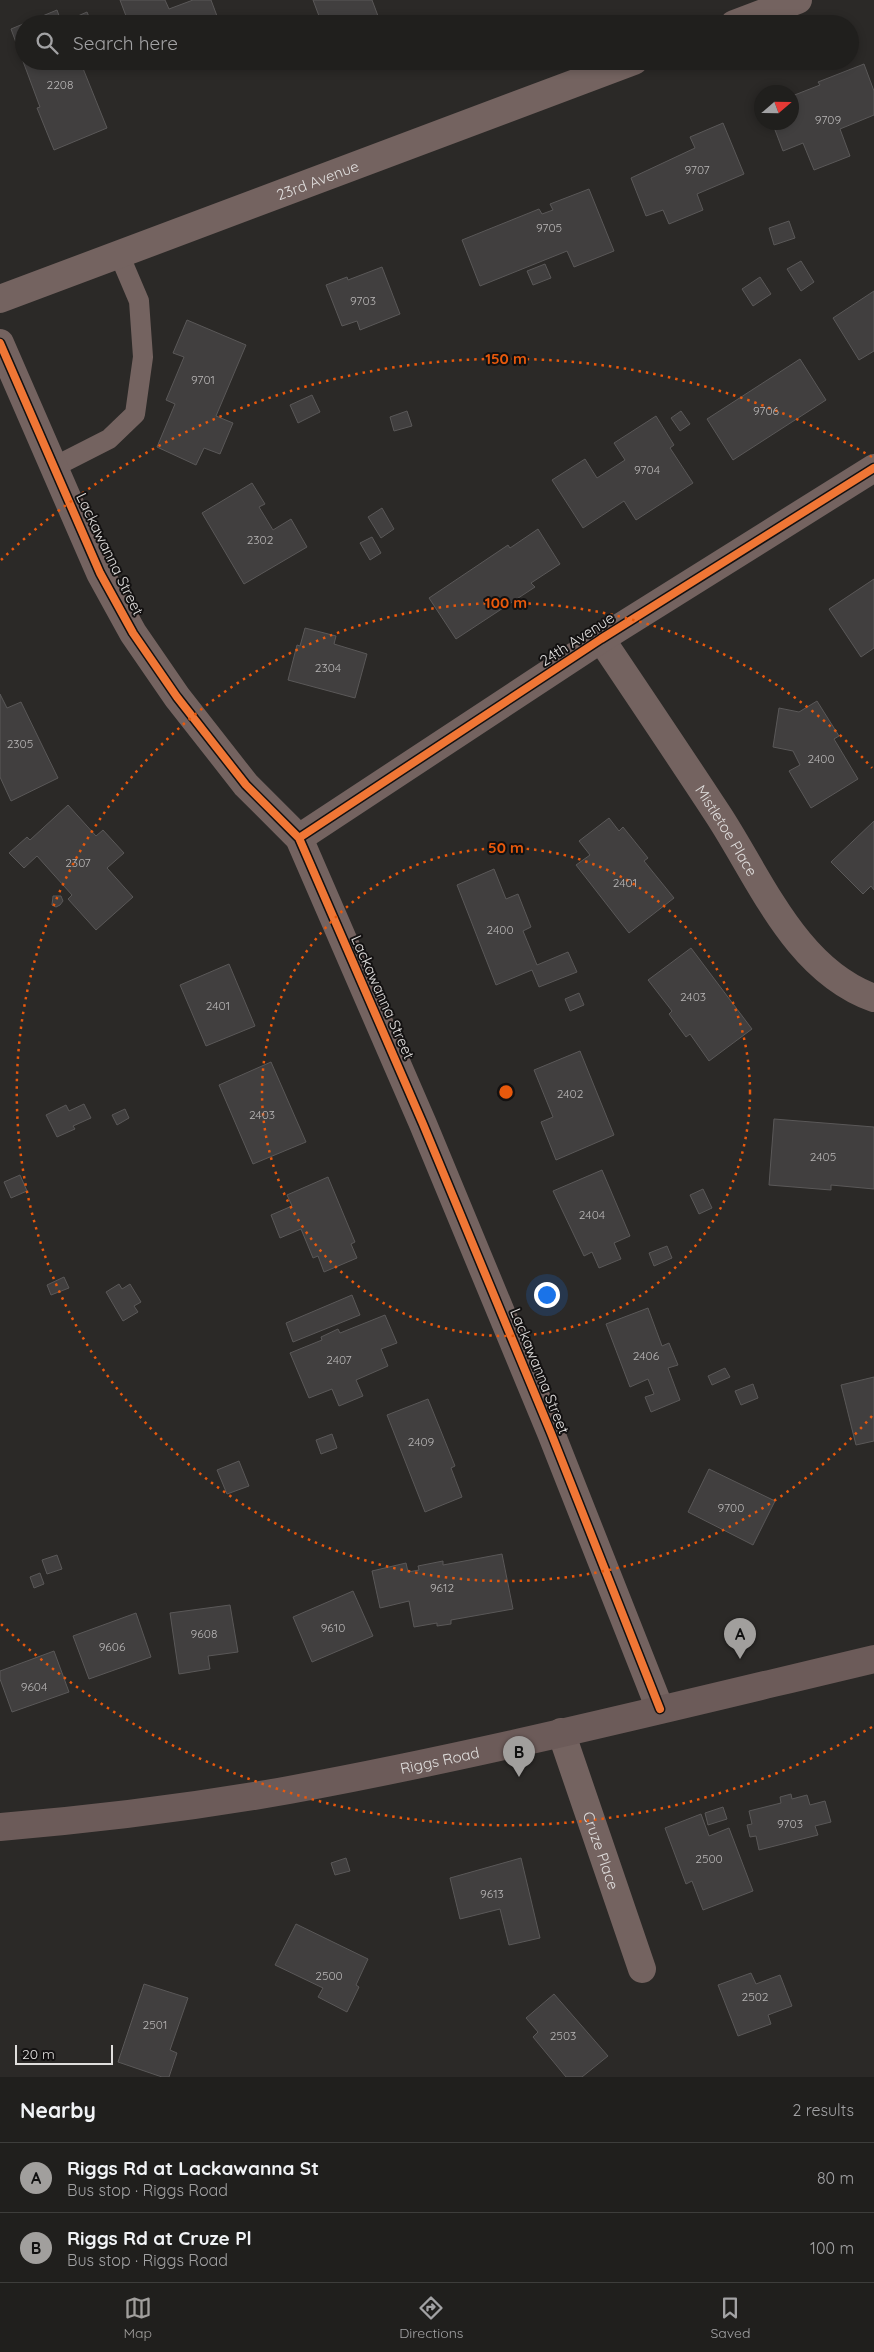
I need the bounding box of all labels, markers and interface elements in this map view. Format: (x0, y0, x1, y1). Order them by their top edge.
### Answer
search box (15, 15, 859, 70)
icon: search (33, 29, 61, 57)
text: Search here (73, 31, 178, 55)
house number: 2208 (47, 77, 73, 92)
north arrow (754, 85, 799, 130)
house number: 9709 (815, 112, 841, 127)
street label: 23rd Avenue (274, 156, 361, 204)
house number: 9707 (684, 162, 710, 177)
house number: 9705 (536, 220, 562, 235)
house number: 9703 (350, 293, 376, 308)
text: 150 m (485, 349, 527, 368)
house number: 9701 (191, 372, 215, 387)
house number: 9706 (753, 403, 780, 418)
house number: 9704 (634, 462, 660, 477)
street label: Lackawanna Street (72, 490, 148, 618)
house number: 2302 (247, 532, 274, 547)
text: 100 m (485, 593, 527, 612)
street label: 24th Avenue (536, 608, 618, 670)
house number: 2304 (315, 660, 341, 675)
house number: 2305 (7, 736, 33, 751)
house number: 2400 (807, 751, 835, 766)
street label: Mistletoe Place (691, 781, 762, 879)
text: 50 m (488, 838, 524, 857)
house number: 2307 (65, 855, 91, 870)
house number: 2401 (613, 875, 637, 890)
house number: 2400 (486, 922, 514, 937)
street label: Lackawanna Street (347, 932, 419, 1062)
house number: 2403 (680, 989, 706, 1004)
house number: 2401 (206, 998, 230, 1013)
centre of rings (497, 1083, 515, 1101)
house number: 2402 (557, 1086, 584, 1101)
house number: 2403 (249, 1107, 275, 1122)
house number: 2405 (810, 1149, 836, 1164)
house number: 2404 (579, 1207, 605, 1222)
your location (534, 1282, 560, 1308)
street label: Lackawanna Street (506, 1305, 574, 1437)
house number: 2406 (633, 1348, 660, 1363)
house number: 2407 (326, 1352, 352, 1367)
house number: 2409 (408, 1434, 435, 1449)
house number: 9700 (718, 1500, 744, 1515)
house number: 9612 (430, 1580, 454, 1595)
pin: A (724, 1618, 756, 1659)
house number: 9610 (321, 1620, 345, 1635)
house number: 9608 (191, 1626, 217, 1641)
house number: 9606 (99, 1639, 126, 1654)
house number: 9604 (21, 1679, 47, 1694)
pin: B (503, 1736, 535, 1777)
street label: Riggs Road (398, 1742, 481, 1778)
street label: Cruze Place (579, 1809, 624, 1892)
house number: 9703 (777, 1816, 803, 1831)
house number: 2500 (695, 1851, 723, 1866)
house number: 9613 (480, 1886, 504, 1901)
house number: 2500 (315, 1968, 343, 1983)
house number: 2502 (742, 1989, 769, 2004)
house number: 2501 (143, 2017, 167, 2032)
house number: 2503 (550, 2028, 576, 2043)
scale bar (15, 2042, 112, 2065)
text: 20 m (22, 2045, 55, 2063)
text: Nearby (20, 2097, 96, 2123)
text: 2 results (792, 2100, 854, 2120)
text: Riggs Rd at Lackawanna St (67, 2156, 319, 2180)
text: A (31, 2168, 41, 2188)
text: 80 m (817, 2168, 854, 2188)
text: Bus stop · Riggs Road (67, 2180, 228, 2200)
text: Riggs Rd at Cruze Pl (67, 2226, 252, 2250)
text: B (31, 2238, 41, 2258)
text: 100 m (810, 2238, 854, 2258)
text: Bus stop · Riggs Road (67, 2250, 228, 2270)
tab: Map (124, 2294, 152, 2342)
tab: Directions (399, 2294, 463, 2342)
tab: Saved (710, 2294, 750, 2342)

